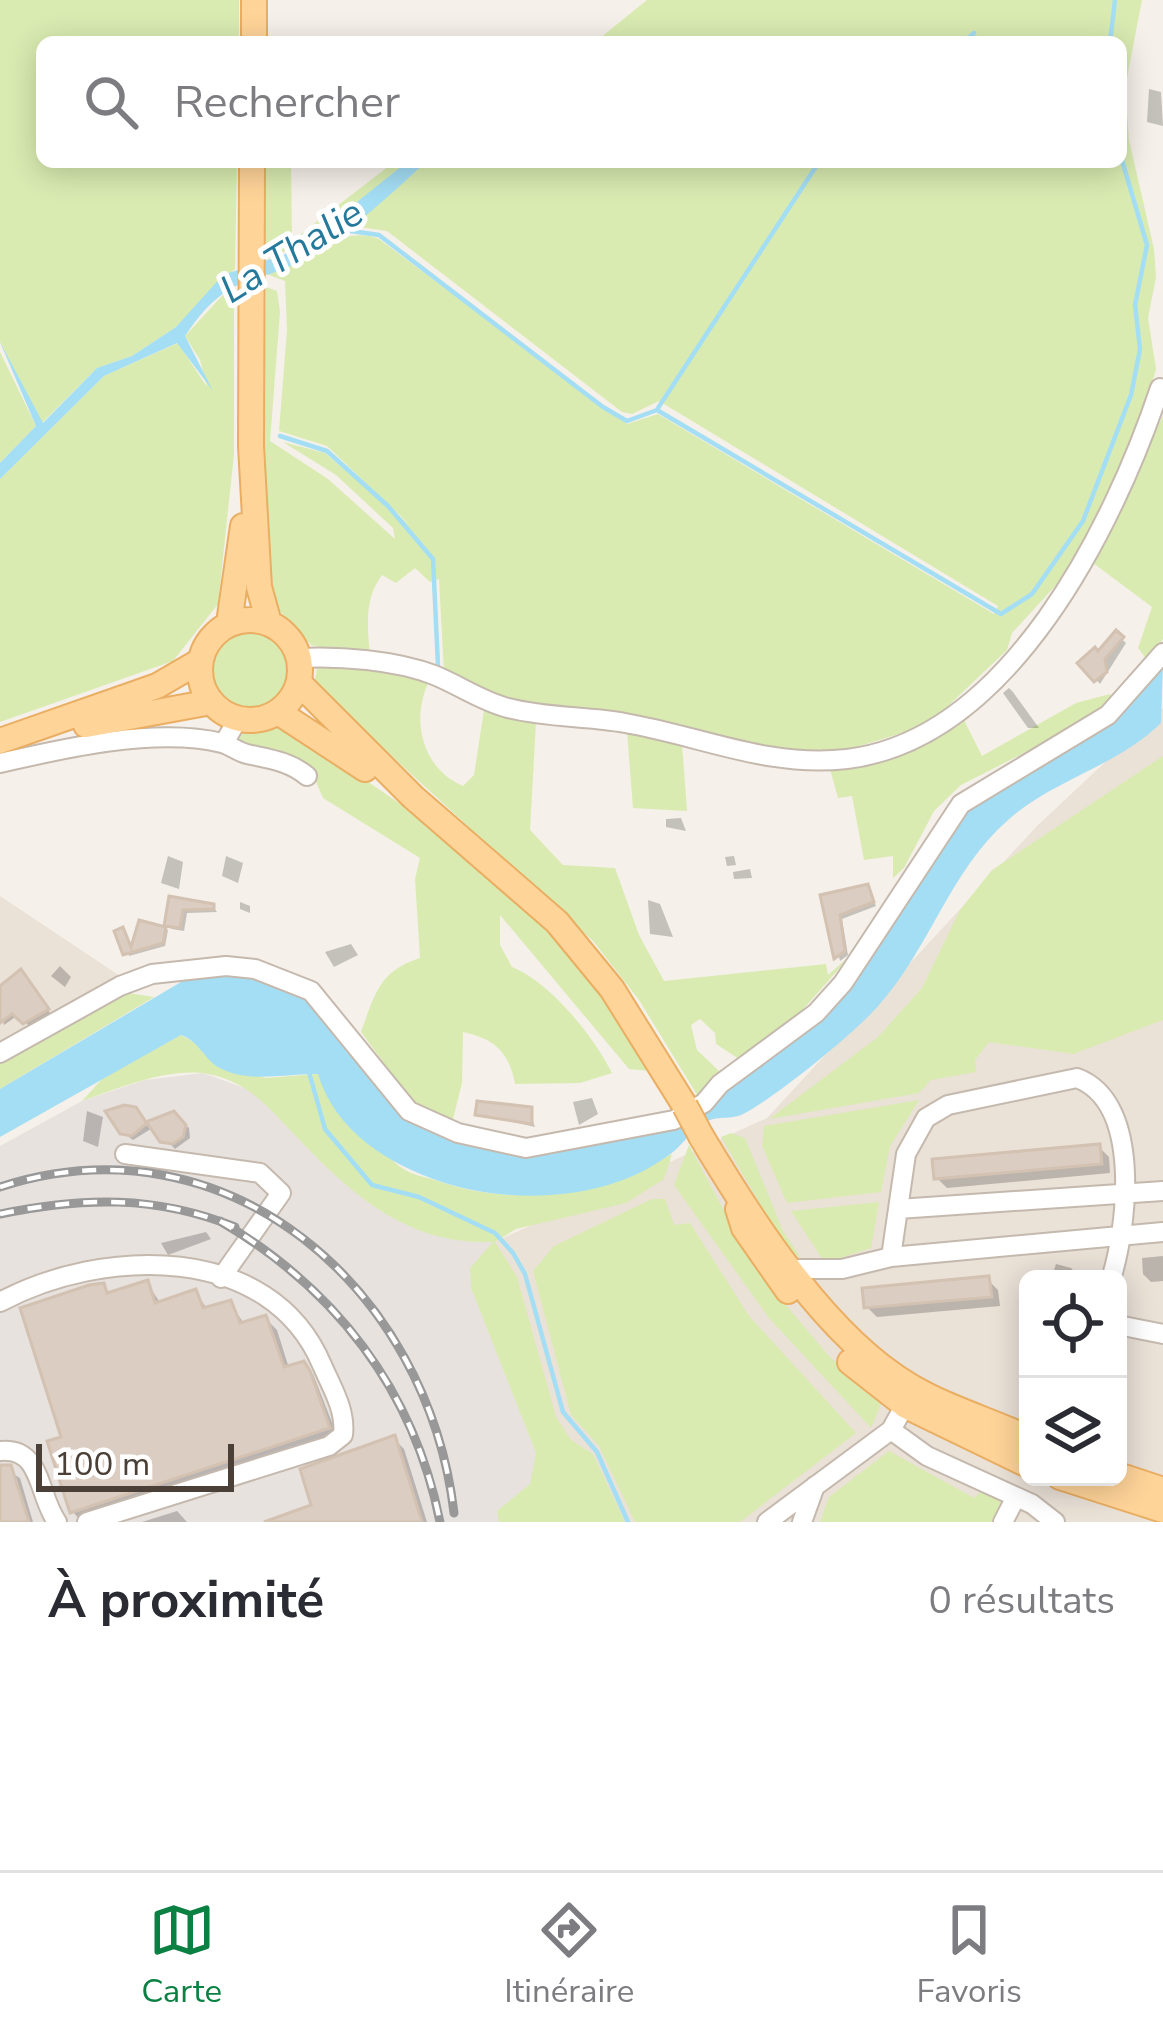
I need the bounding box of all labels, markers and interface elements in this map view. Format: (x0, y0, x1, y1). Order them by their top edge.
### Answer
search box (36, 36, 1127, 168)
icon: search (78, 69, 144, 135)
text: Rechercher (174, 72, 400, 133)
water label: La Thalie (210, 187, 373, 316)
map controls (1019, 1270, 1127, 1486)
button: locate (1019, 1270, 1127, 1378)
button: layers (1019, 1378, 1127, 1486)
scale bar (36, 1438, 234, 1491)
text: 100 m (54, 1442, 150, 1487)
text: À proximité (48, 1565, 324, 1635)
text: 0 résultats (929, 1574, 1115, 1627)
tab: Carte (141, 1897, 222, 2014)
tab: Itinéraire (504, 1897, 634, 2014)
tab: Favoris (917, 1897, 1022, 2014)

